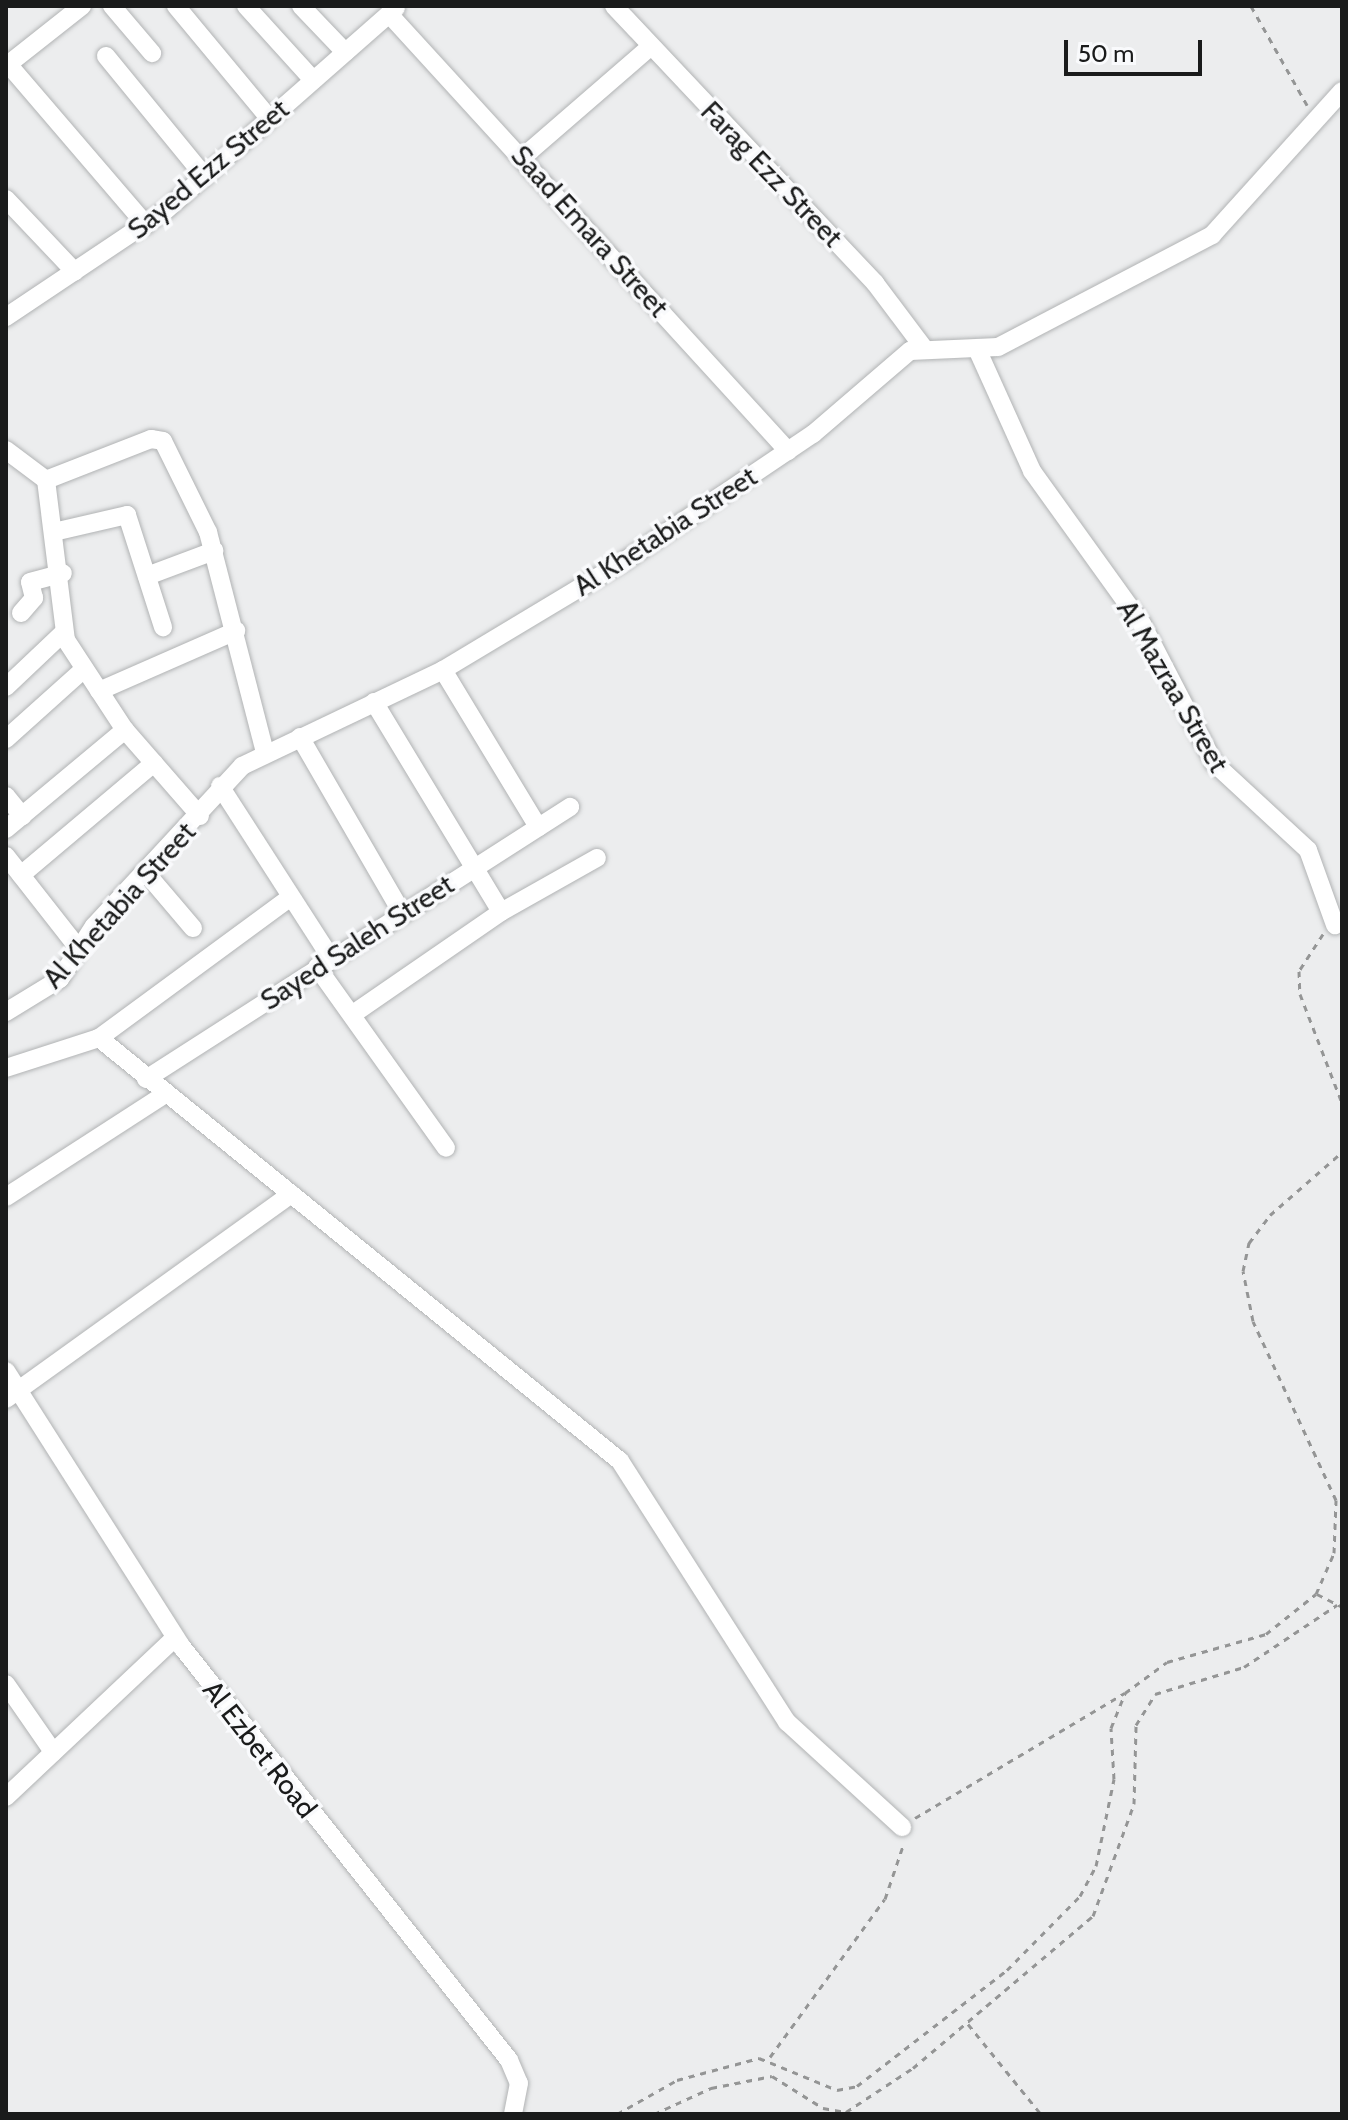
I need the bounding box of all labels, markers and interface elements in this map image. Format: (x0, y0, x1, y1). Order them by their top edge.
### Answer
scale bar (1068, 24, 1206, 74)
text: 50 m (1078, 39, 1134, 68)
street label: Sayed Ezz Street (121, 92, 295, 246)
street label: Farag Ezz Street (694, 94, 850, 254)
street label: Saad Emara Street (504, 139, 676, 323)
street label: Al Khetabia Street (567, 459, 763, 603)
street label: Al Mazraa Street (1110, 594, 1236, 778)
street label: Al Khetabia Street (36, 815, 202, 995)
street label: Sayed Saleh Street (254, 867, 460, 1017)
street label: Al Ezbet Road (196, 1674, 324, 1824)

